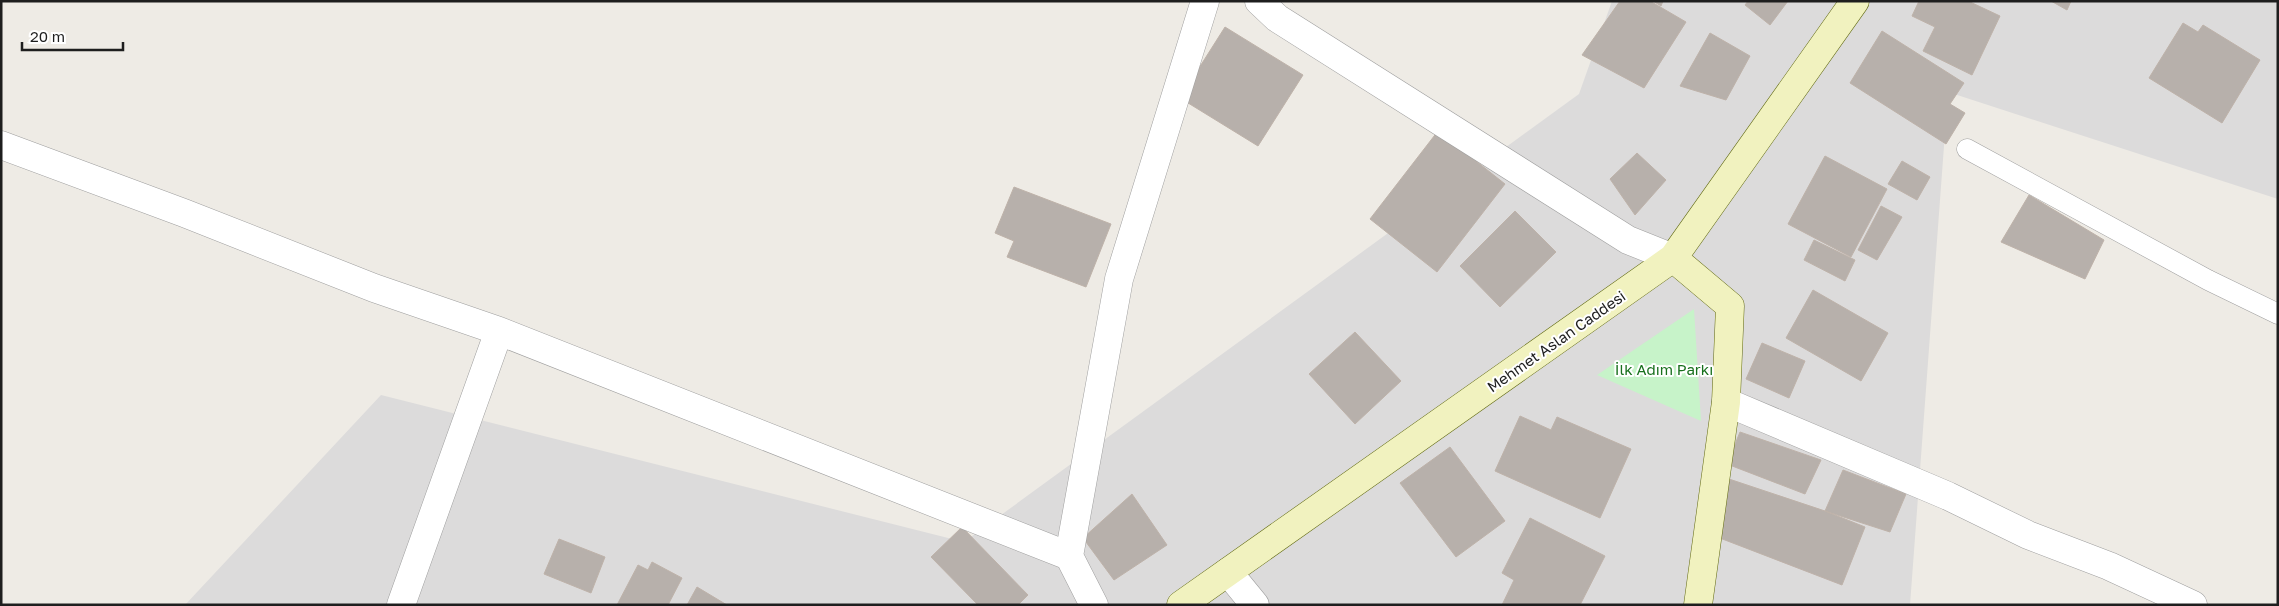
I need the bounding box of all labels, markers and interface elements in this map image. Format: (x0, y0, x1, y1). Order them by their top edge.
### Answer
scale bar (22, 20, 124, 52)
text: 20 m (30, 27, 65, 45)
street label: Mehmet Aslan Caddesi (1483, 286, 1629, 396)
park label: İlk Adım Parkı (1615, 360, 1713, 378)

